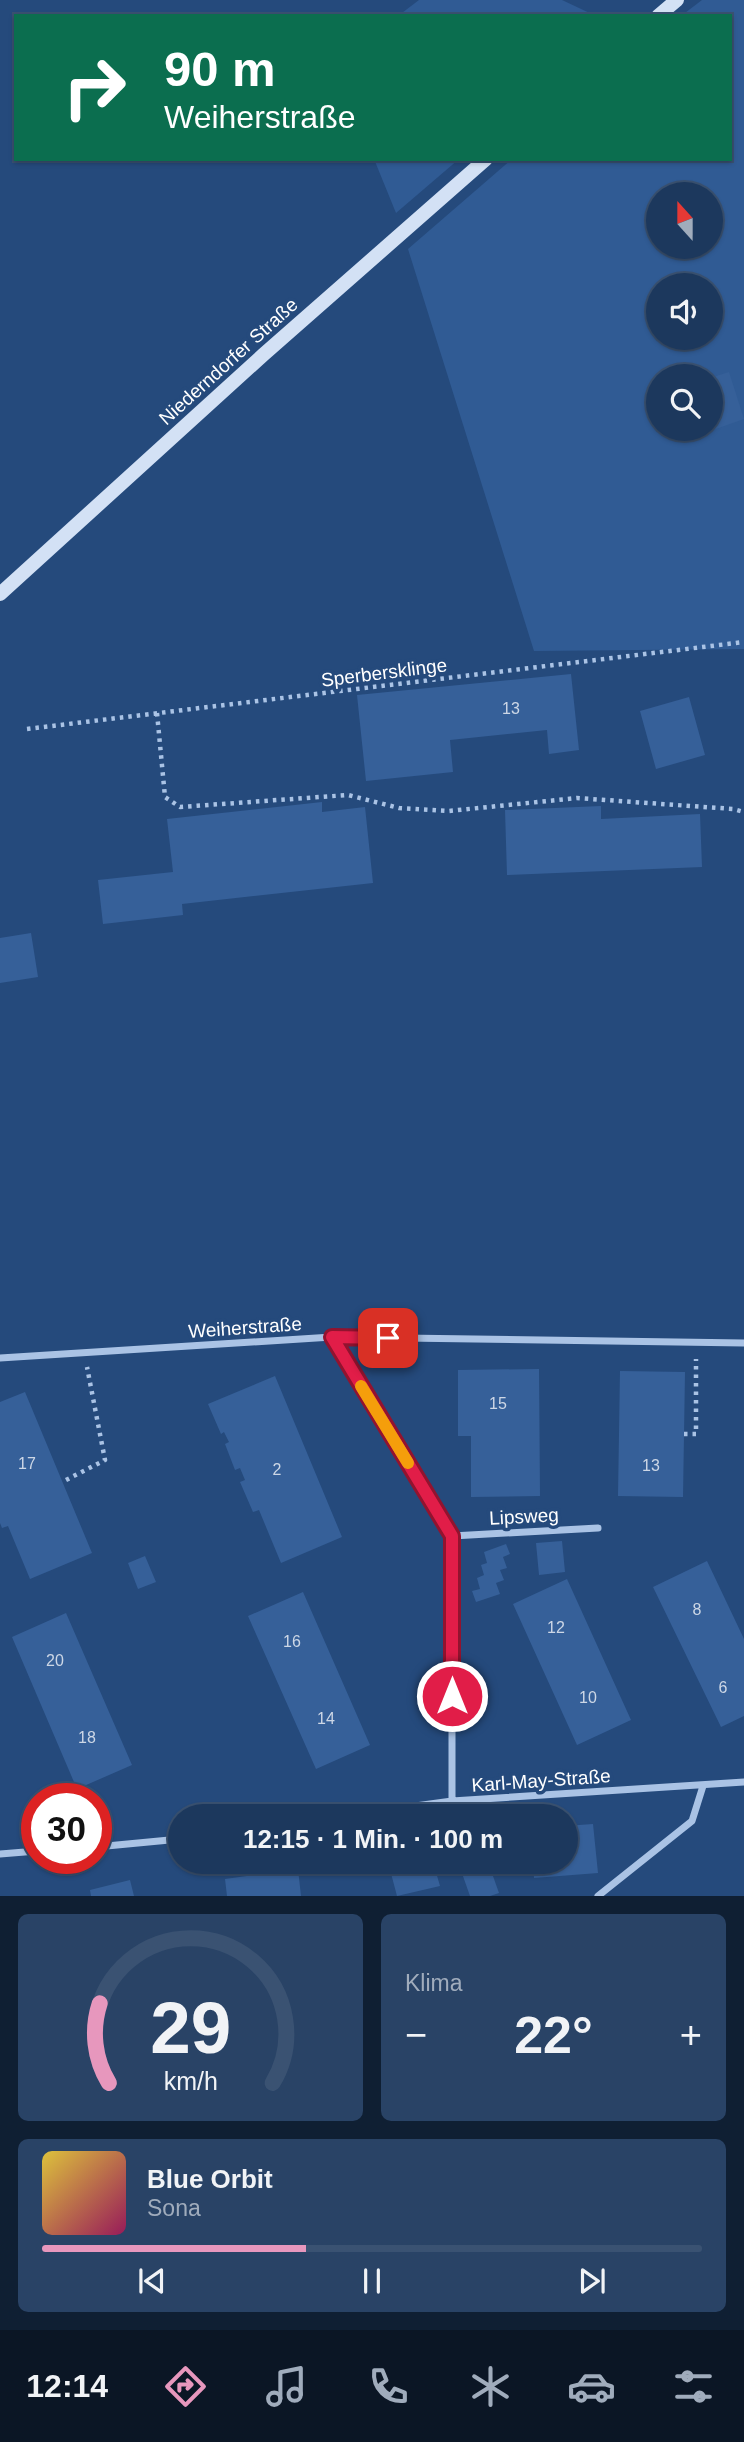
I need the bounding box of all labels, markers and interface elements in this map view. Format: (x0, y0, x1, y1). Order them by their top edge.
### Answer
icon: right (49, 42, 140, 133)
text: 90 m (164, 42, 276, 96)
text: Weiherstraße (164, 99, 355, 135)
north arrow (646, 182, 723, 259)
map controls (646, 182, 723, 441)
button: sound (646, 273, 723, 350)
street label: Niederndorfer Straße (155, 294, 302, 429)
button: search (646, 364, 723, 441)
street label: Sperbersklinge (320, 654, 448, 691)
house number: 13 (502, 700, 520, 717)
pin (358, 1308, 418, 1368)
street label: Weiherstraße (188, 1313, 302, 1342)
icon: arrive (369, 1319, 407, 1357)
house number: 15 (489, 1395, 507, 1412)
house number: 17 (18, 1455, 36, 1472)
house number: 13 (642, 1457, 660, 1474)
house number: 2 (273, 1461, 282, 1478)
street label: Lipsweg (489, 1504, 559, 1529)
house number: 8 (693, 1601, 702, 1618)
house number: 12 (547, 1619, 565, 1636)
house number: 16 (283, 1633, 301, 1650)
house number: 20 (46, 1652, 64, 1669)
position arrow (415, 1659, 489, 1733)
house number: 6 (719, 1679, 728, 1696)
house number: 10 (579, 1689, 597, 1706)
house number: 14 (317, 1710, 335, 1727)
house number: 18 (78, 1729, 96, 1746)
street label: Karl-May-Straße (471, 1765, 611, 1796)
speed limit sign: 30 (21, 1783, 112, 1874)
text: 12:15 · 1 Min. · 100 m (243, 1824, 503, 1854)
text: Klima (405, 1970, 463, 1996)
text: 29 (150, 1988, 231, 2069)
text: 22° (514, 2006, 593, 2064)
text: − (405, 2014, 427, 2056)
text: + (680, 2014, 702, 2056)
text: km/h (163, 2067, 218, 2095)
text: Blue Orbit (147, 2164, 273, 2194)
text: Sona (147, 2195, 201, 2221)
icon: previous (133, 2262, 171, 2300)
icon: pause (353, 2262, 391, 2300)
icon: next (573, 2262, 611, 2300)
icon: directions (161, 2362, 210, 2411)
icon: music (262, 2362, 311, 2411)
icon: phone (364, 2362, 413, 2411)
icon: climate (466, 2362, 515, 2411)
icon: car (567, 2362, 616, 2411)
icon: filters (669, 2362, 718, 2411)
text: 12:14 (26, 2368, 108, 2404)

